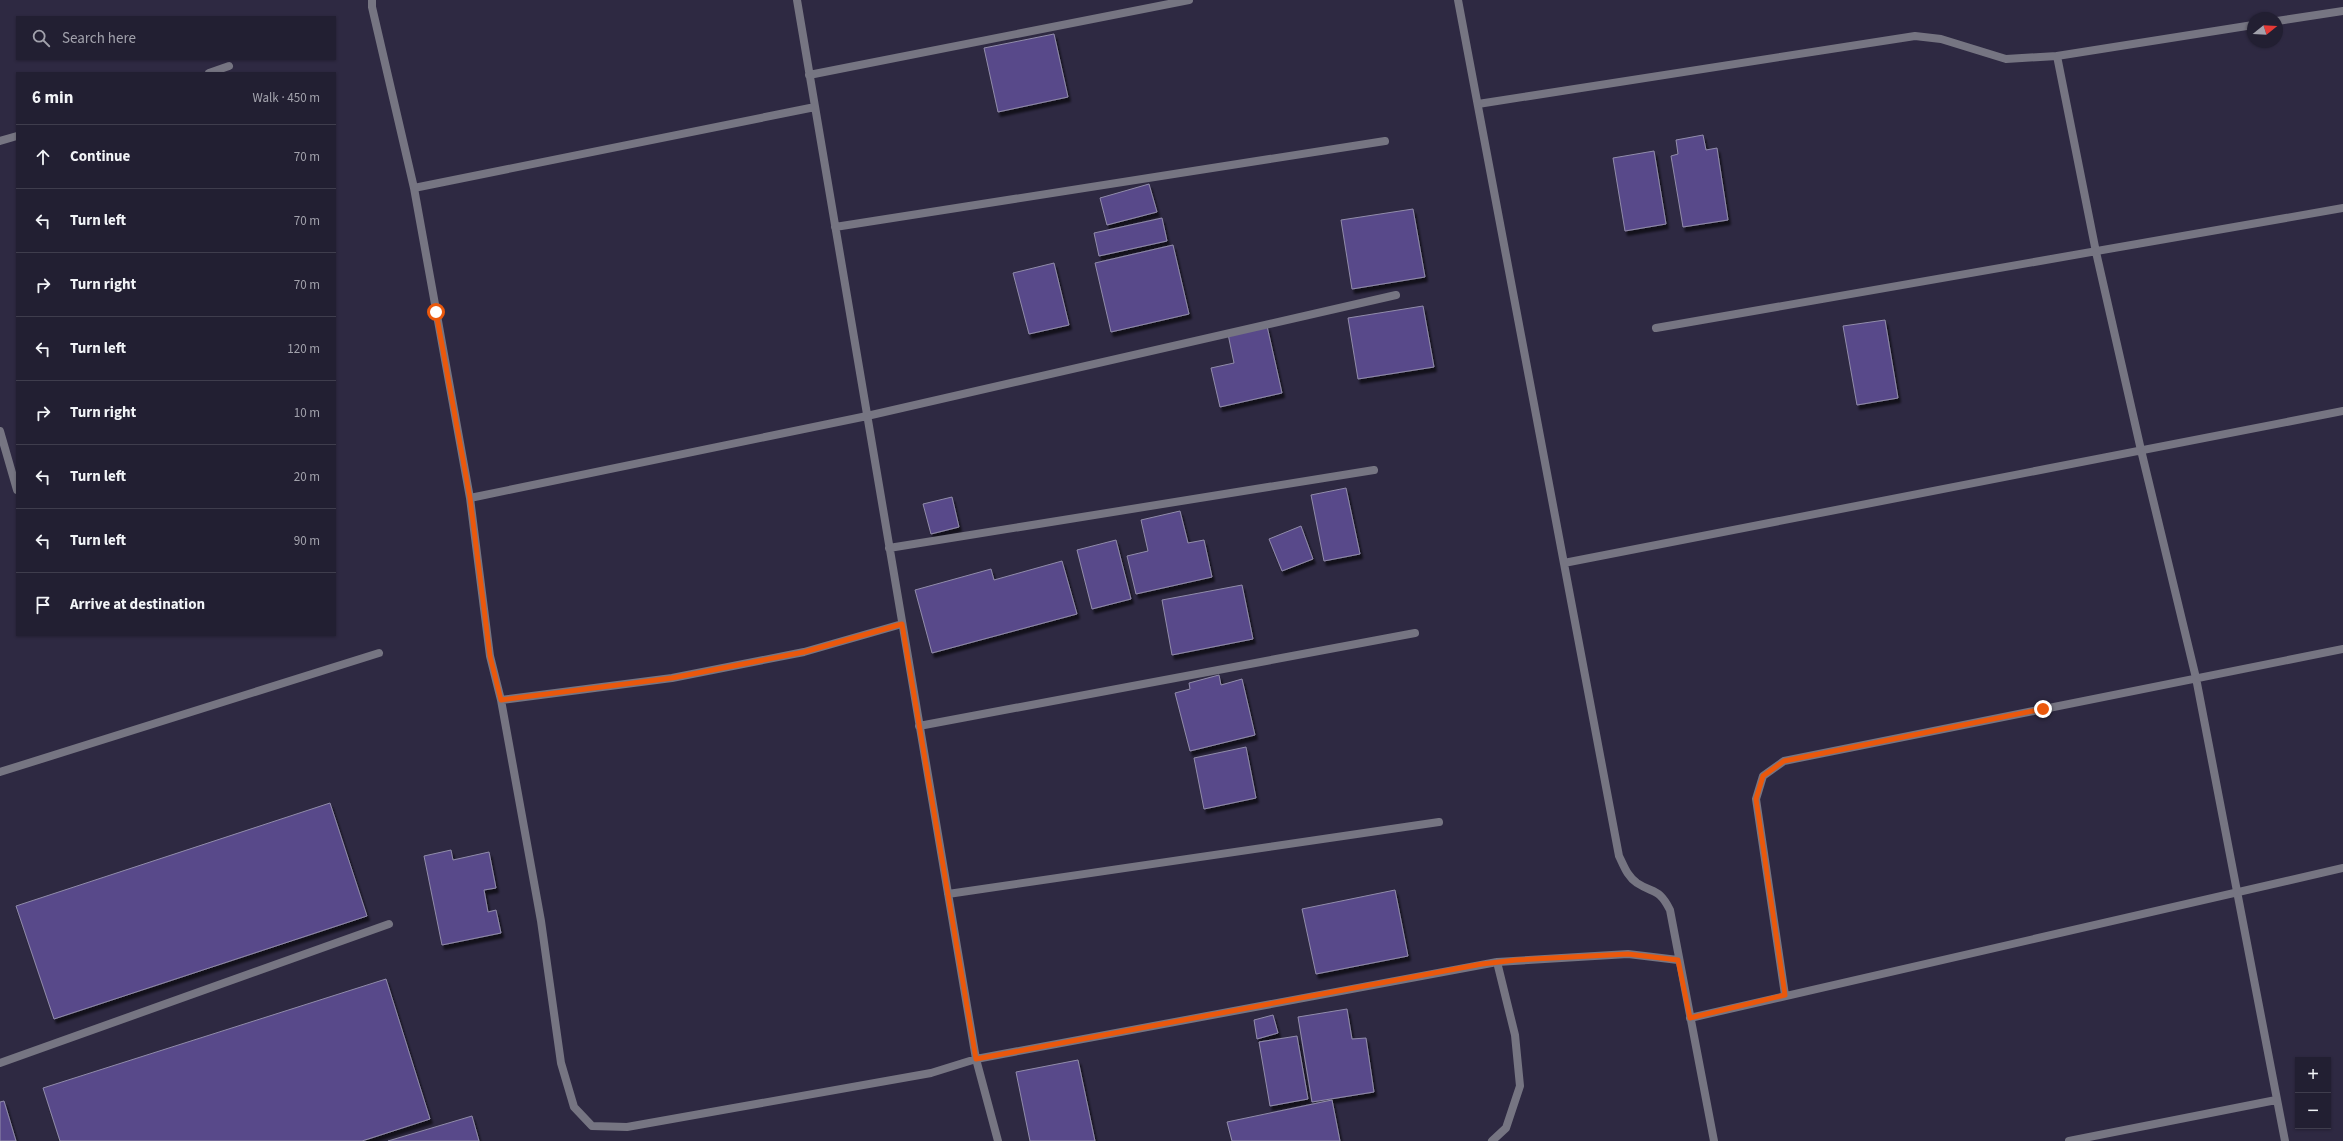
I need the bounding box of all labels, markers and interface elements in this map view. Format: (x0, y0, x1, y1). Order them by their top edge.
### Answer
north arrow (2247, 12, 2283, 48)
search box (16, 16, 336, 60)
icon: search (30, 27, 52, 49)
text: Search here (62, 28, 136, 49)
text: 6 min (32, 86, 73, 110)
text: Walk · 450 m (252, 89, 320, 107)
icon: ahead (32, 146, 54, 168)
text: Continue (70, 146, 130, 167)
text: 70 m (294, 148, 320, 166)
icon: left (32, 210, 54, 232)
text: Turn left (70, 210, 126, 231)
text: 70 m (294, 212, 320, 230)
icon: right (32, 274, 54, 296)
text: Turn right (70, 274, 136, 295)
text: 70 m (294, 276, 320, 294)
route start (427, 303, 445, 321)
icon: left (32, 338, 54, 360)
text: Turn left (70, 338, 126, 359)
text: 120 m (287, 340, 320, 358)
icon: right (32, 402, 54, 424)
text: Turn right (70, 402, 136, 423)
text: 10 m (294, 404, 320, 422)
icon: left (32, 466, 54, 488)
text: Turn left (70, 466, 126, 487)
text: 20 m (294, 468, 320, 486)
icon: left (32, 530, 54, 552)
text: Turn left (70, 530, 126, 551)
text: 90 m (294, 532, 320, 550)
icon: arrive (32, 594, 54, 616)
text: Arrive at destination (70, 594, 205, 615)
route end (2034, 700, 2052, 718)
map controls (2295, 1057, 2331, 1129)
button: + (2295, 1057, 2331, 1093)
button: − (2295, 1093, 2331, 1129)

